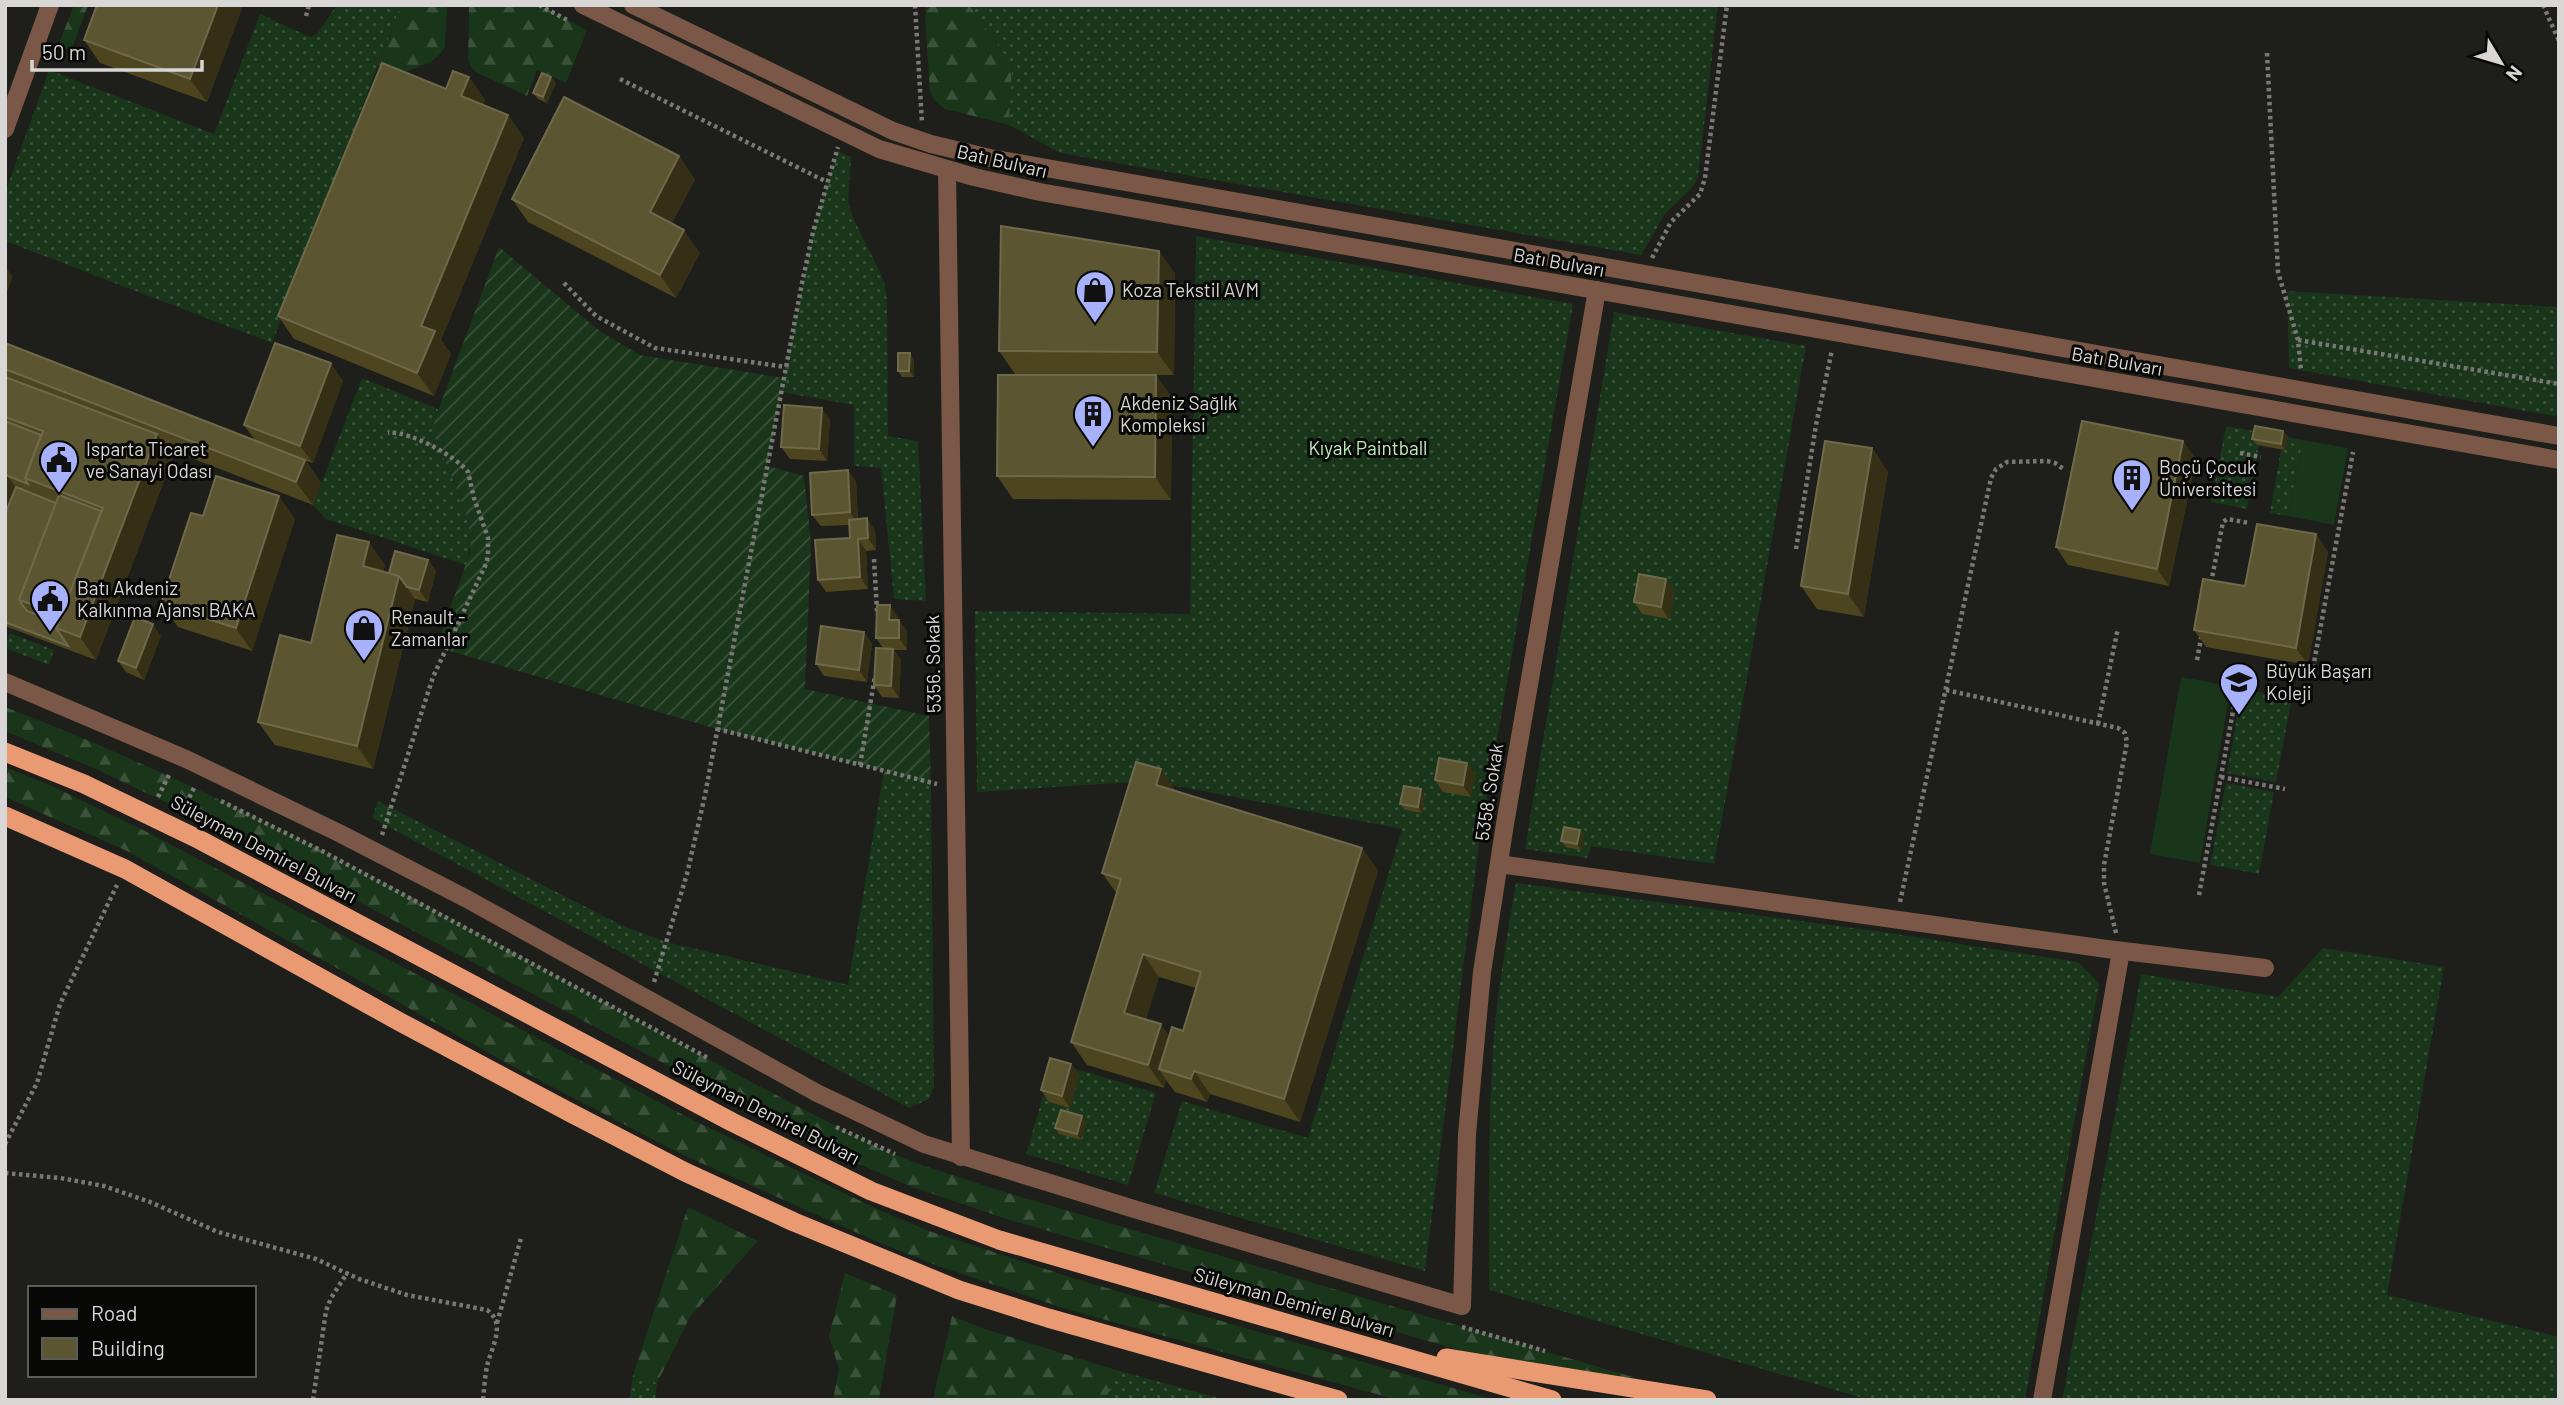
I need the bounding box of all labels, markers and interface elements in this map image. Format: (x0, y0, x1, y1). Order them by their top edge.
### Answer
scale bar (32, 28, 201, 72)
north arrow (2466, 28, 2536, 98)
text: 50 m (42, 39, 86, 64)
text: N (2502, 62, 2528, 86)
street label: Batı Bulvarı (955, 139, 1049, 182)
street label: Batı Bulvarı (1512, 242, 1606, 281)
shop icon: Koza Tekstil AVM (1074, 269, 1116, 324)
place label: Koza Tekstil AVM (1122, 278, 1259, 301)
street label: Batı Bulvarı (2070, 341, 2164, 380)
place label: Akdeniz Sağlık Kompleksi (1120, 391, 1237, 436)
building icon: Akdeniz Sağlık Kompleksi (1072, 393, 1114, 448)
park label: Kıyak Paintball (1309, 436, 1427, 459)
place label: Isparta Ticaret ve Sanayi Odası (86, 437, 212, 482)
public building icon: Isparta Ticaret ve Sanayi Odası (38, 439, 80, 494)
place label: Boçü Çocuk Üniversitesi (2159, 455, 2257, 500)
building icon: Boçü Çocuk Üniversitesi (2111, 457, 2153, 512)
place label: Batı Akdeniz Kalkınma Ajansı BAKA (77, 576, 256, 621)
public building icon: Batı Akdeniz Kalkınma Ajansı BAKA (29, 578, 71, 633)
place label: Renault - Zamanlar (391, 605, 468, 650)
shop icon: Renault - Zamanlar (343, 607, 385, 662)
street label: 5356. Sokak (920, 615, 945, 713)
place label: Büyük Başarı Koleji (2266, 659, 2372, 704)
school or university icon: Büyük Başarı Koleji (2218, 661, 2260, 716)
street label: 5358. Sokak (1469, 742, 1508, 842)
street label: Süleyman Demirel Bulvarı (167, 790, 361, 907)
street label: Süleyman Demirel Bulvarı (669, 1054, 864, 1169)
street label: Süleyman Demirel Bulvarı (1191, 1262, 1397, 1341)
legend (28, 1286, 256, 1377)
text: Road (91, 1300, 137, 1325)
text: Building (91, 1335, 165, 1360)

